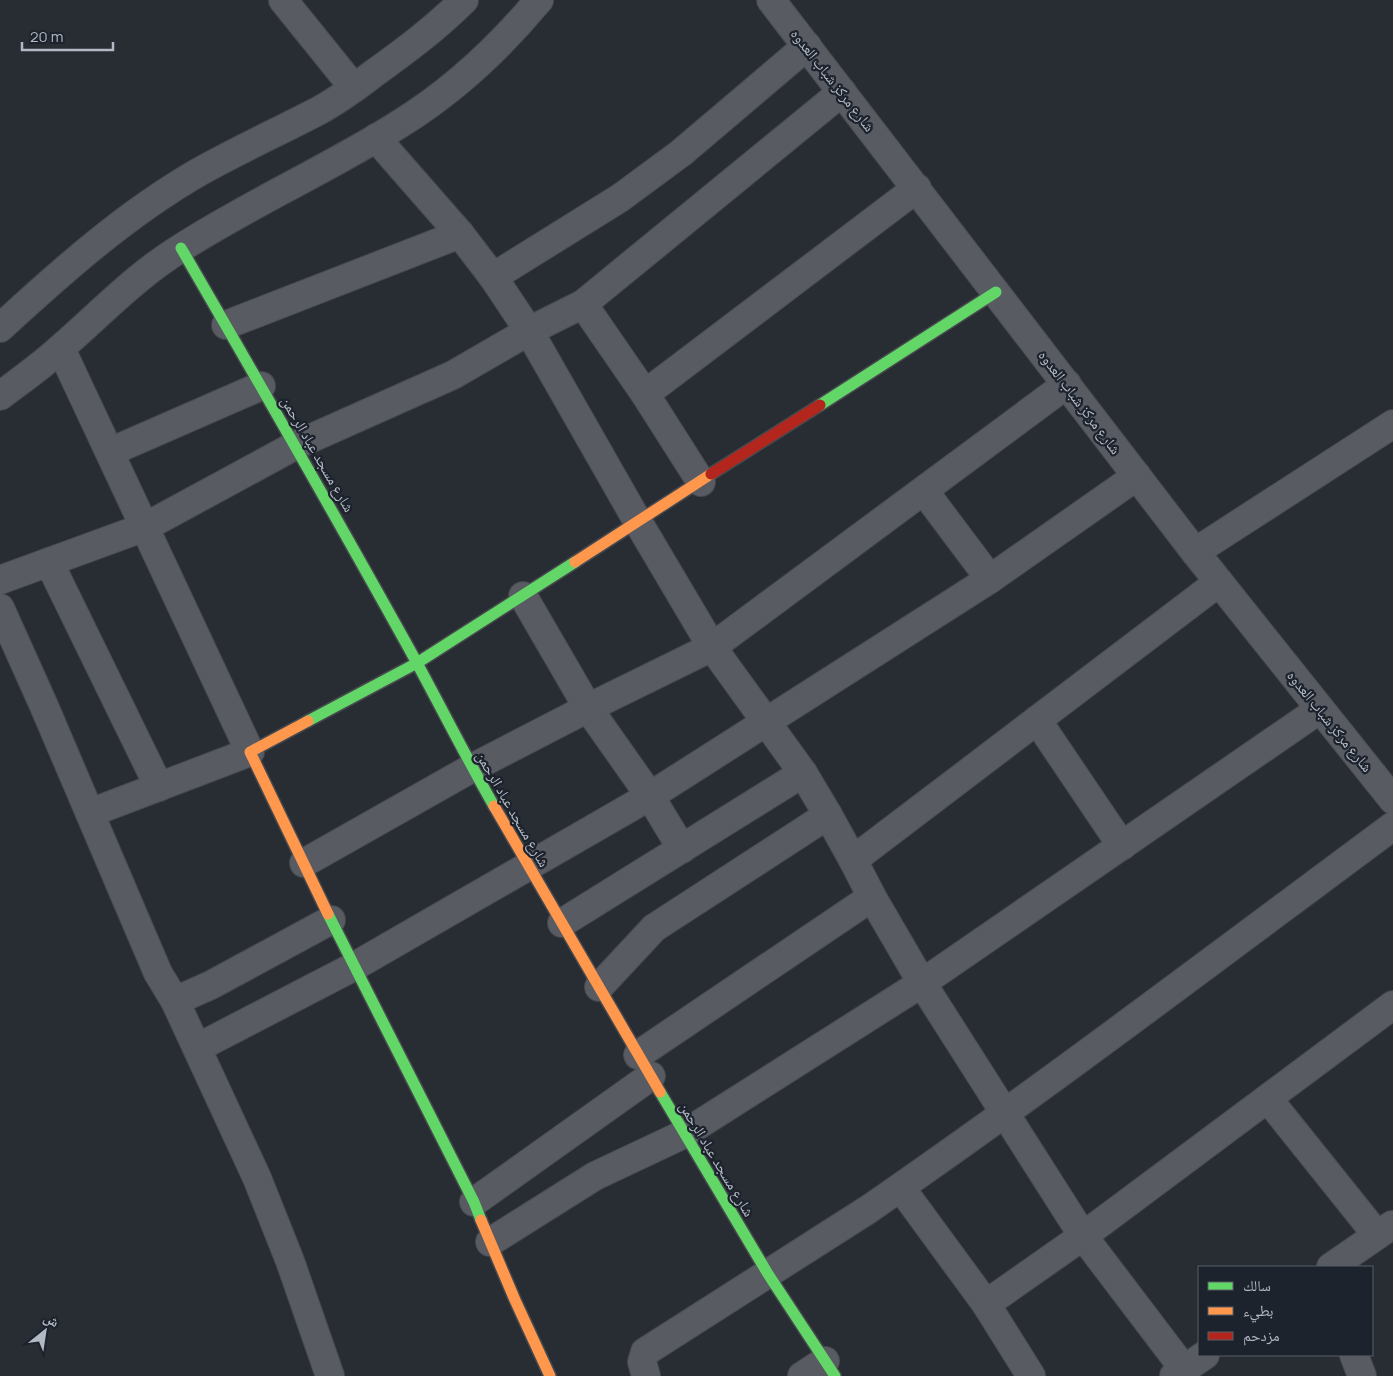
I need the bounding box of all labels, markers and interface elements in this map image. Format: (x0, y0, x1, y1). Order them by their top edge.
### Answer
scale bar (22, 20, 114, 52)
street label: شارع مركز شباب العدوه (786, 24, 880, 136)
text: 20 m (30, 26, 63, 47)
street label: شارع مركز شباب العدوه (1034, 346, 1126, 459)
street label: شارع مسجد عباد الرحمن (276, 392, 360, 516)
street label: شارع مركز شباب العدوه (1282, 666, 1378, 776)
street label: شارع مسجد عباد الرحمن (471, 747, 555, 871)
street label: شارع مسجد عباد الرحمن (674, 1098, 760, 1221)
legend (1198, 1266, 1373, 1356)
text: سالك (1243, 1275, 1271, 1296)
text: بطيء (1243, 1300, 1273, 1323)
north arrow (20, 1306, 70, 1356)
text: ش (41, 1307, 63, 1331)
text: مزدحم (1243, 1325, 1280, 1346)

